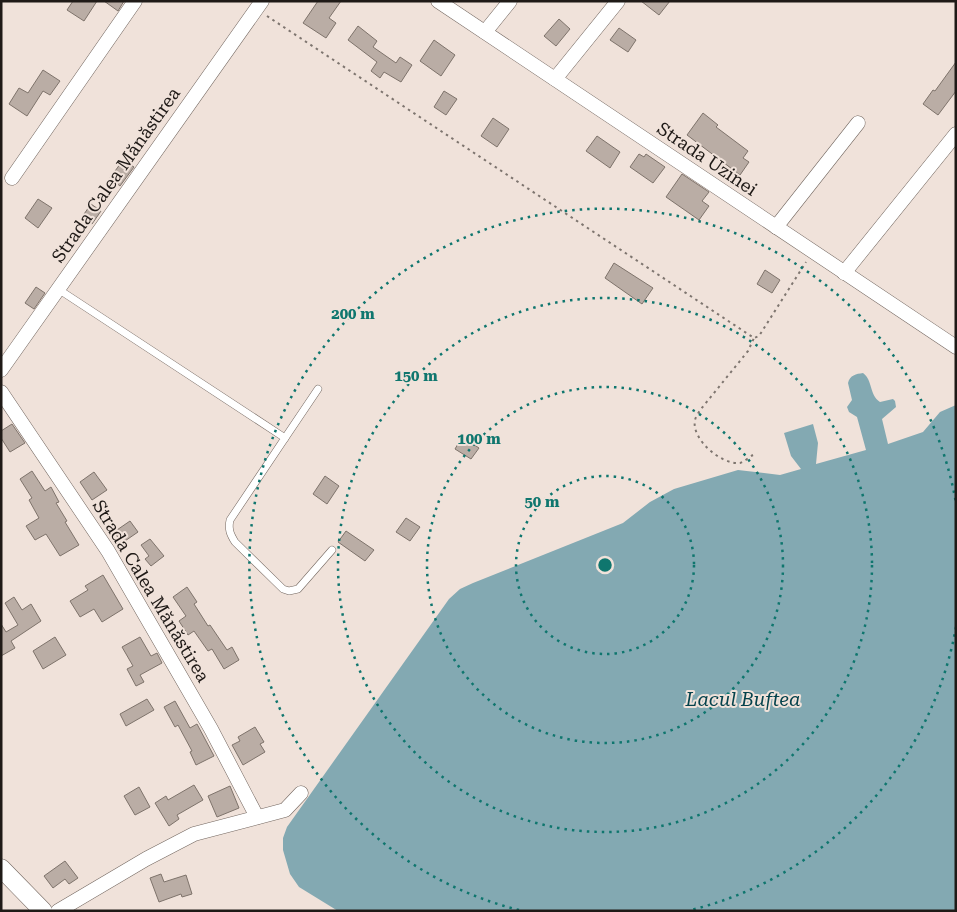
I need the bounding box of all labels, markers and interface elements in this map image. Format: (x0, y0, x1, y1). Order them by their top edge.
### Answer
street label: Strada Calea Mănăstirea (47, 83, 184, 266)
street label: Strada Uzinei (653, 117, 761, 200)
text: 200 m (331, 305, 375, 323)
text: 150 m (394, 367, 438, 385)
text: 100 m (457, 430, 501, 448)
text: 50 m (524, 493, 560, 511)
street label: Strada Calea Mănăstirea (89, 496, 214, 686)
centre of rings (596, 556, 614, 574)
water label: Lacul Buftea (685, 688, 800, 711)

